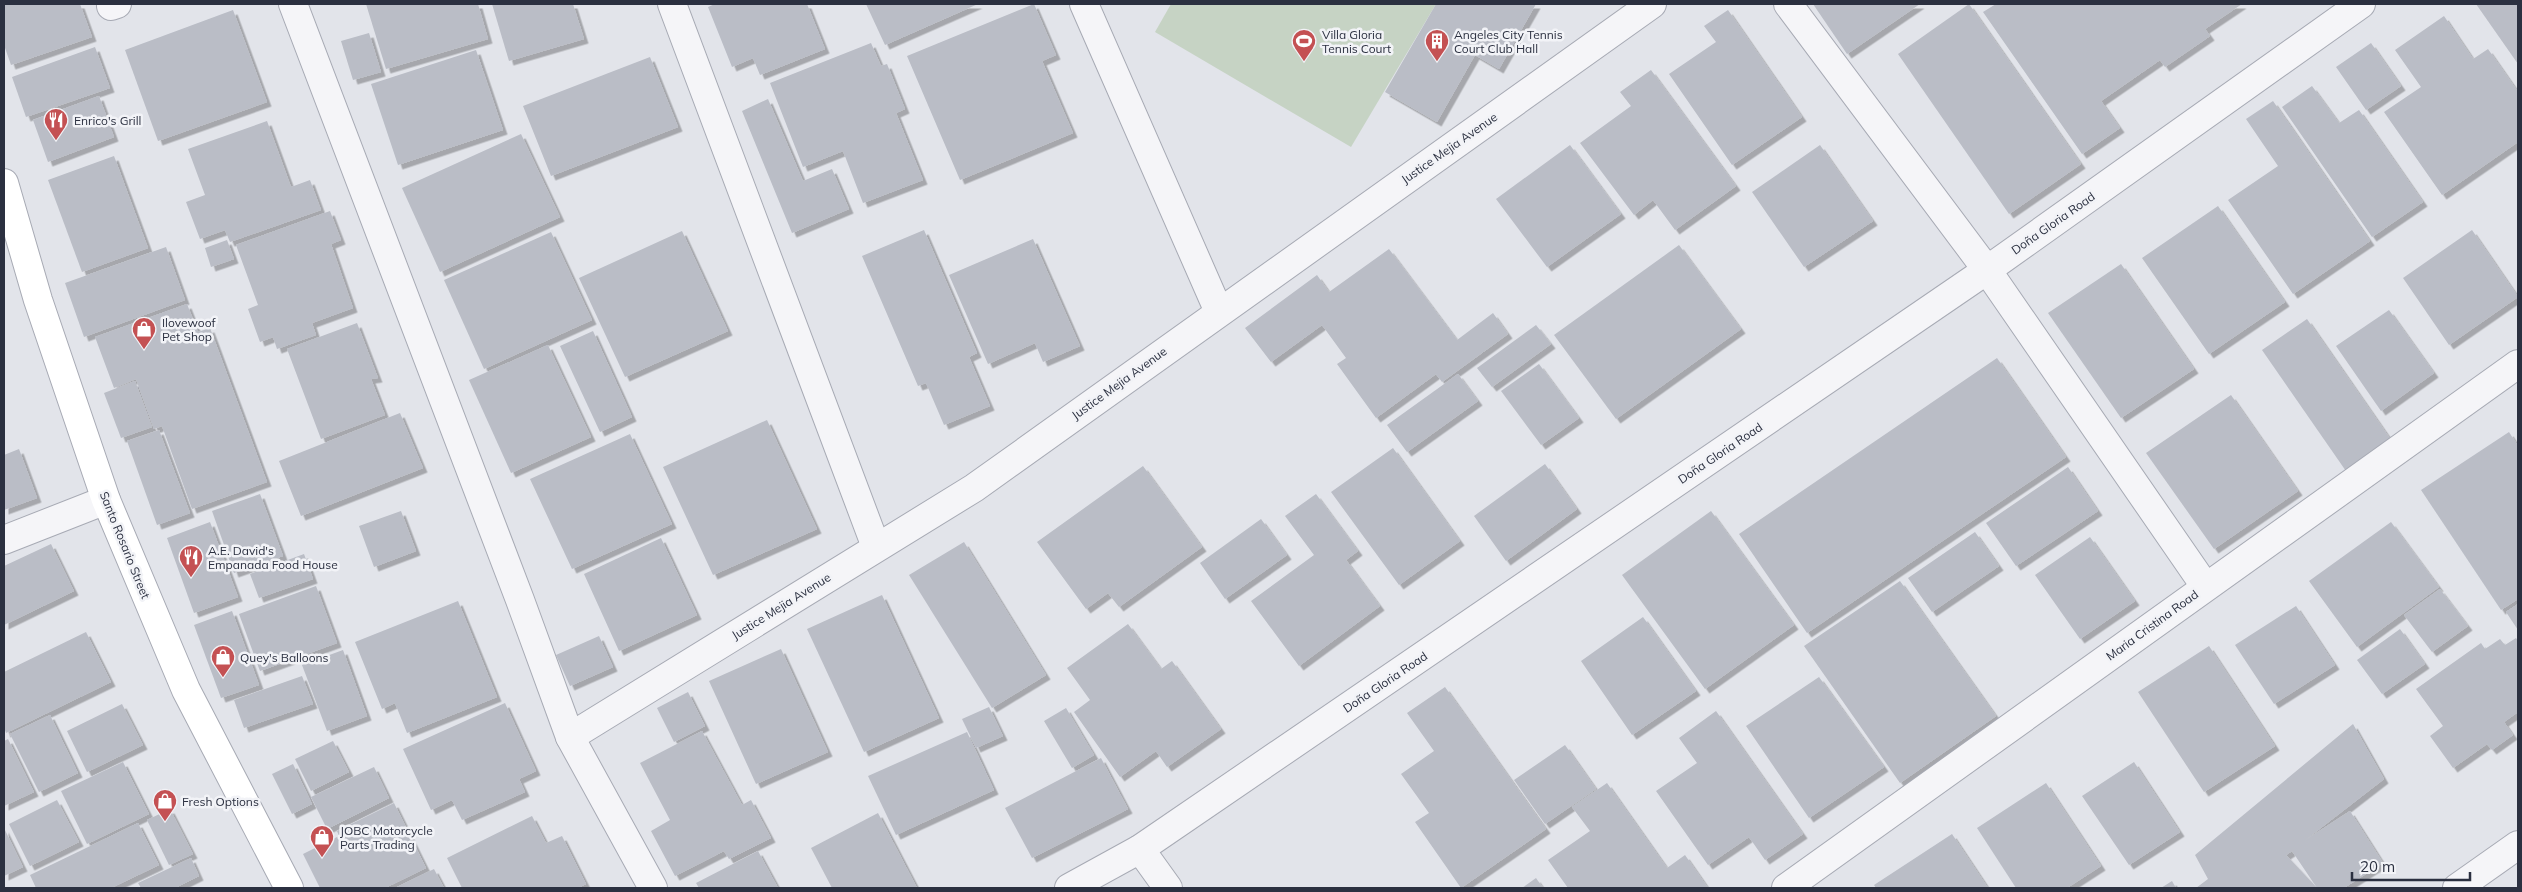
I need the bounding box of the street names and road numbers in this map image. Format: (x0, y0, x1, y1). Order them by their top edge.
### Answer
street label: Justice Mejia Avenue (1398, 109, 1500, 187)
street label: Doña Gloria Road (2008, 189, 2098, 257)
street label: Justice Mejia Avenue (1068, 343, 1170, 423)
street label: Doña Gloria Road (1675, 419, 1765, 487)
street label: Santo Rosario Street (97, 489, 153, 601)
street label: Justice Mejia Avenue (729, 569, 833, 643)
street label: Maria Cristina Road (2103, 587, 2201, 663)
street label: Doña Gloria Road (1340, 648, 1430, 716)

